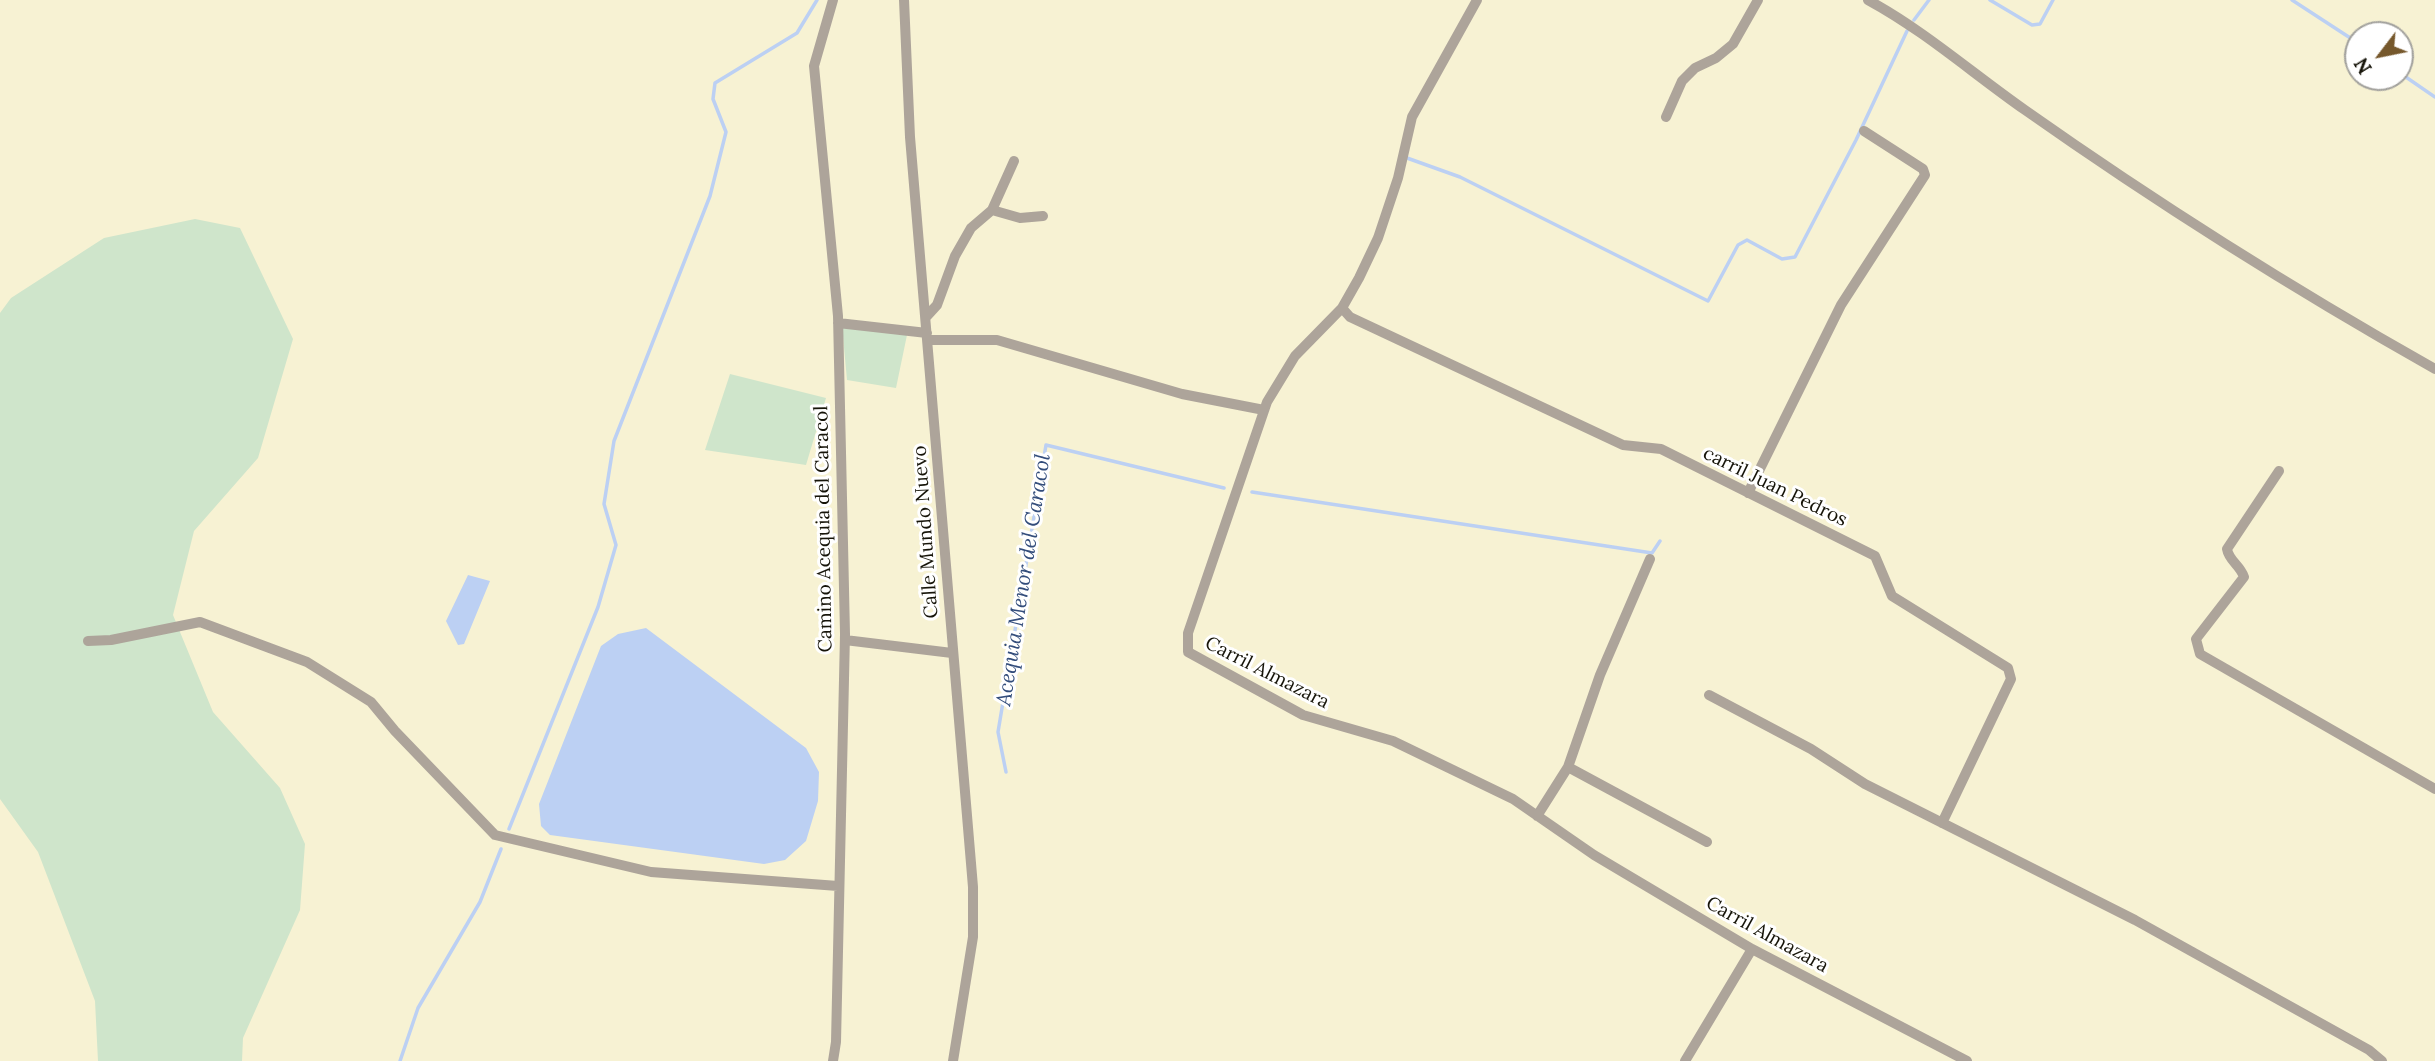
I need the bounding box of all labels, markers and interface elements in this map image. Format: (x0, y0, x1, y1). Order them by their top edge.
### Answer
north arrow (2344, 21, 2414, 91)
text: N (2349, 53, 2377, 79)
street label: Camino Acequia del Caracol (810, 405, 838, 653)
street label: carril Juan Pedros (1699, 442, 1851, 532)
street label: Calle Mundo Nuevo (909, 445, 943, 619)
water label: Acequia Menor del Caracol (992, 452, 1056, 708)
street label: Carril Almazara (1201, 632, 1333, 714)
street label: Carril Almazara (1702, 892, 1832, 978)

